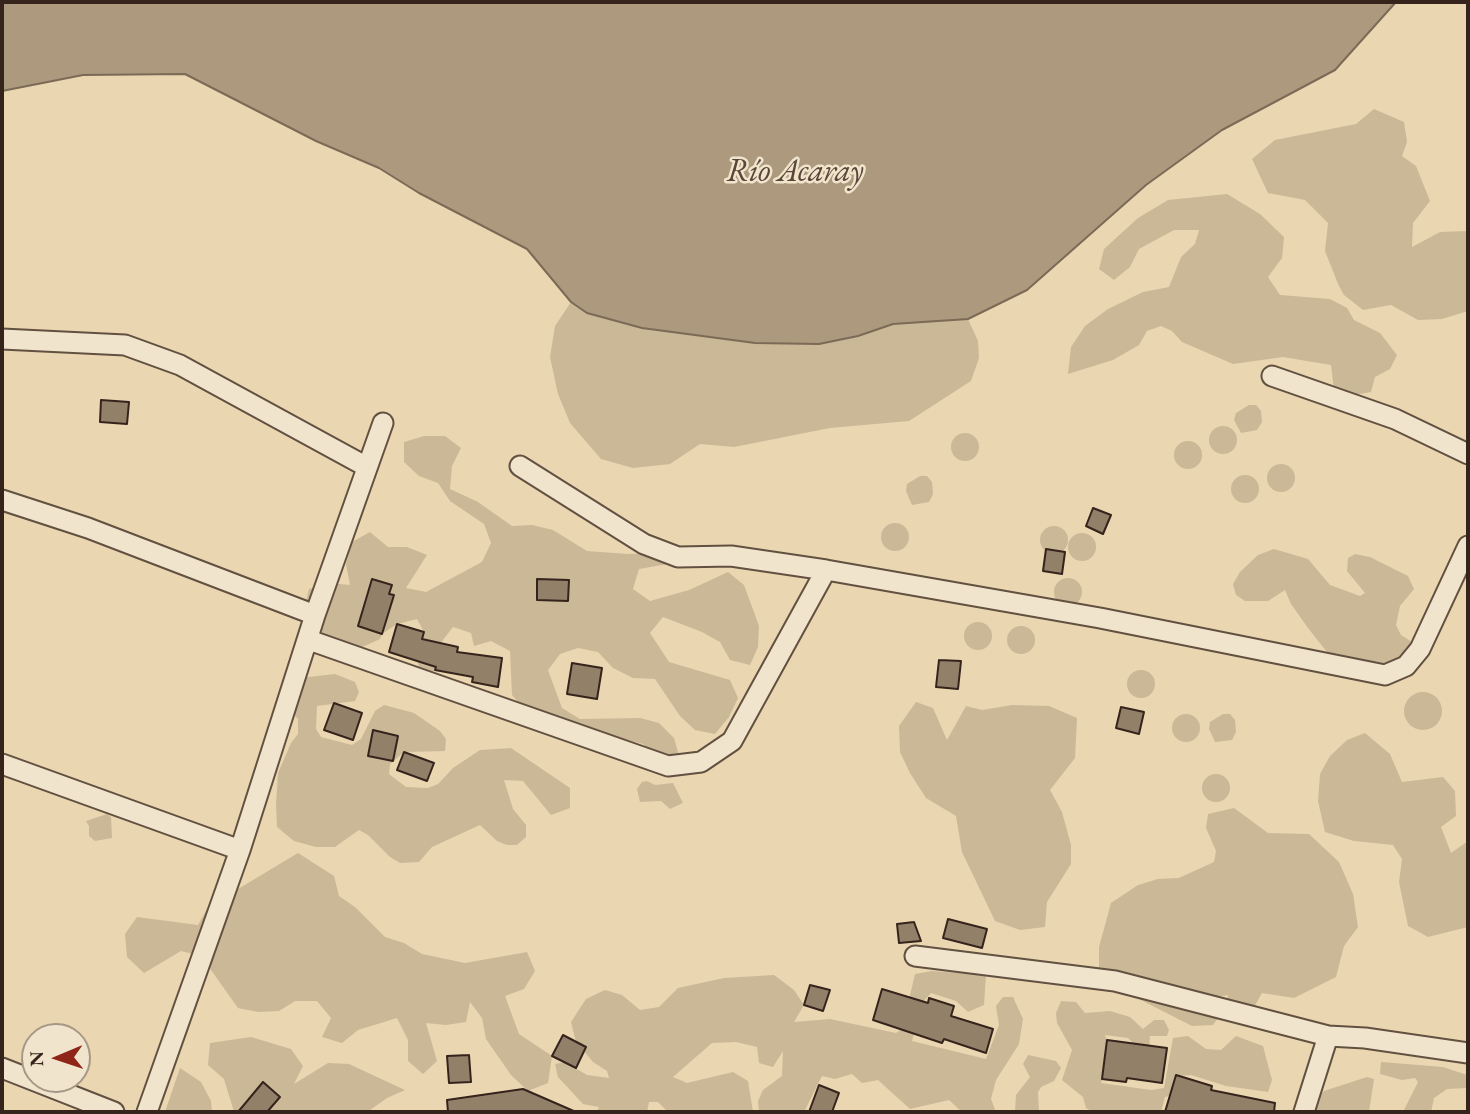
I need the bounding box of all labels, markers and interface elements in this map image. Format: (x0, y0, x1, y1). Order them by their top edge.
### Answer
water label: Río Acaray (726, 152, 864, 192)
north arrow (21, 1023, 91, 1093)
text: N (24, 1051, 49, 1067)

